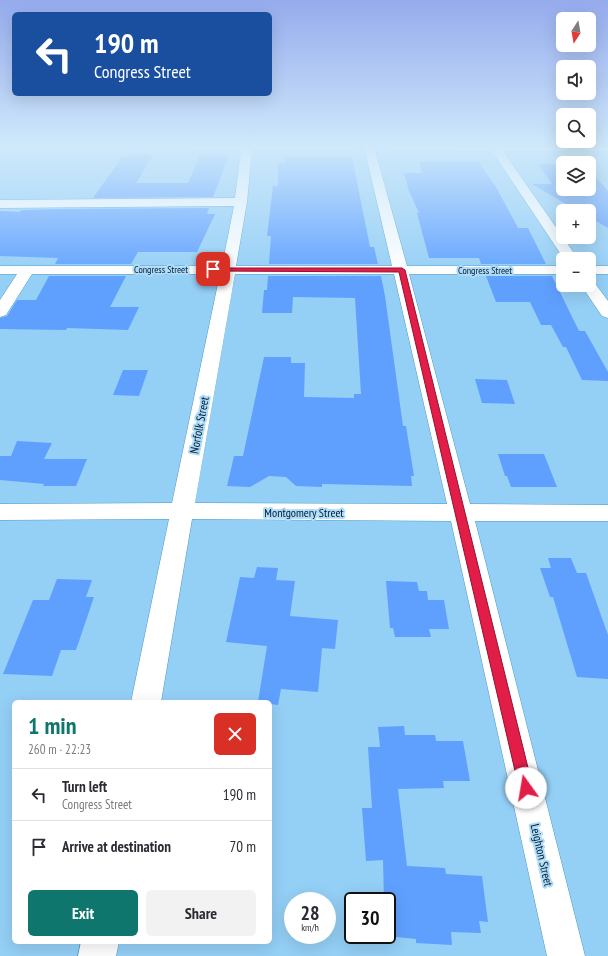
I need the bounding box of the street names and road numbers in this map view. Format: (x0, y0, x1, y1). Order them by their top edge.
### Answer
street label: Congress Street (134, 263, 188, 276)
street label: Congress Street (458, 264, 512, 277)
street label: Norfolk Street (186, 395, 212, 455)
street label: Montgomery Street (264, 505, 344, 520)
street label: Leighton Street (528, 822, 557, 888)

